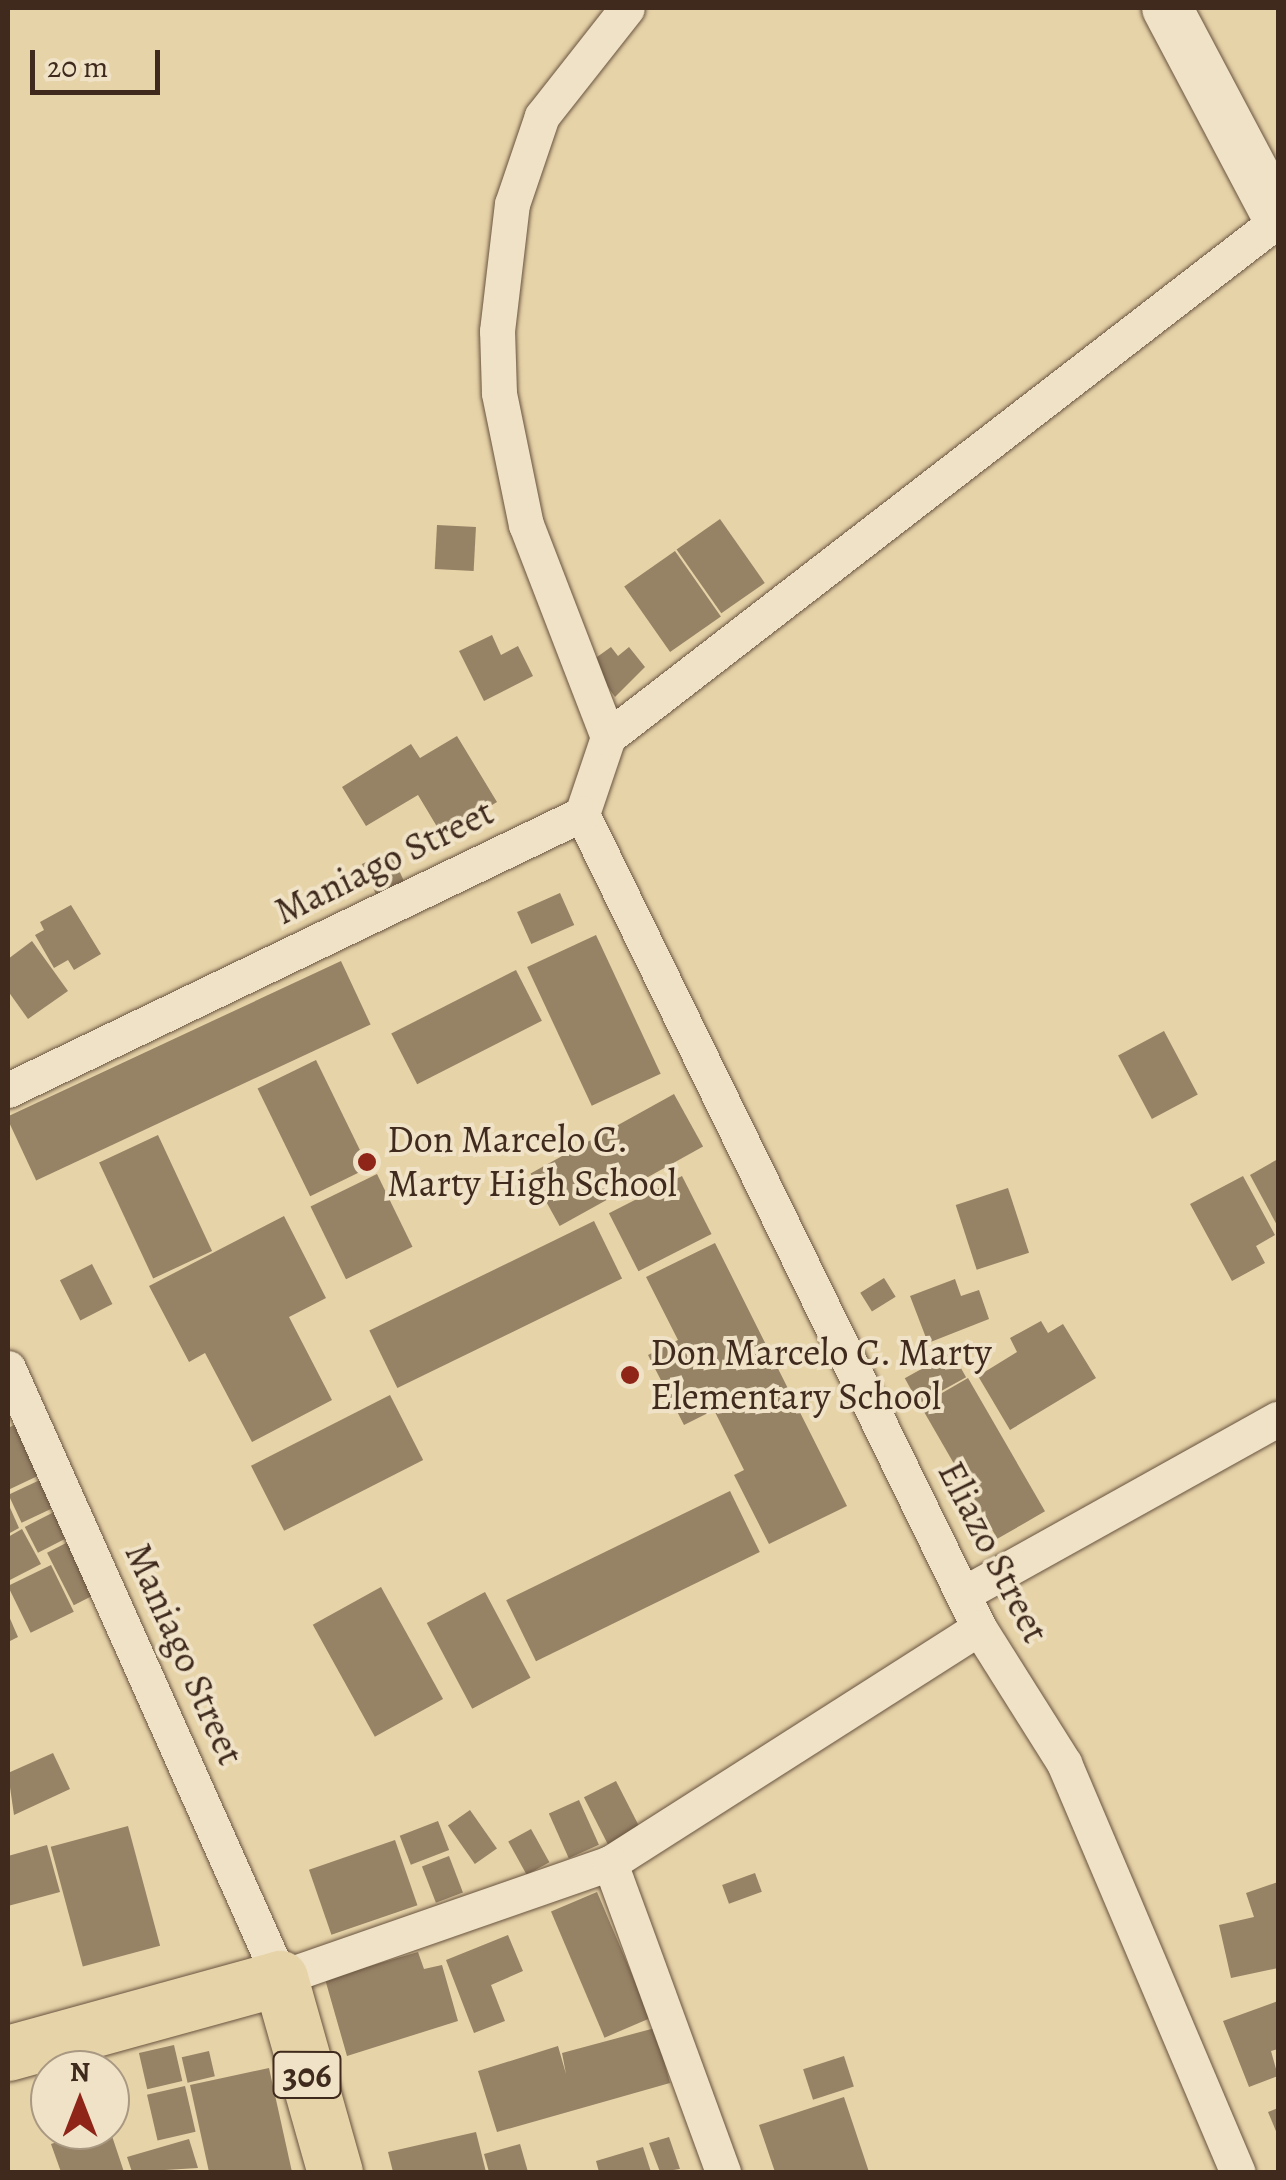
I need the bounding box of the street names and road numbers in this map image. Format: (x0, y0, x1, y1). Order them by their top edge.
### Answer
street label: Maniago Street (267, 789, 501, 935)
street label: Eliazo Street (928, 1454, 1058, 1650)
street label: Maniago Street (115, 1536, 253, 1772)
road number: 306 (272, 2045, 342, 2105)

